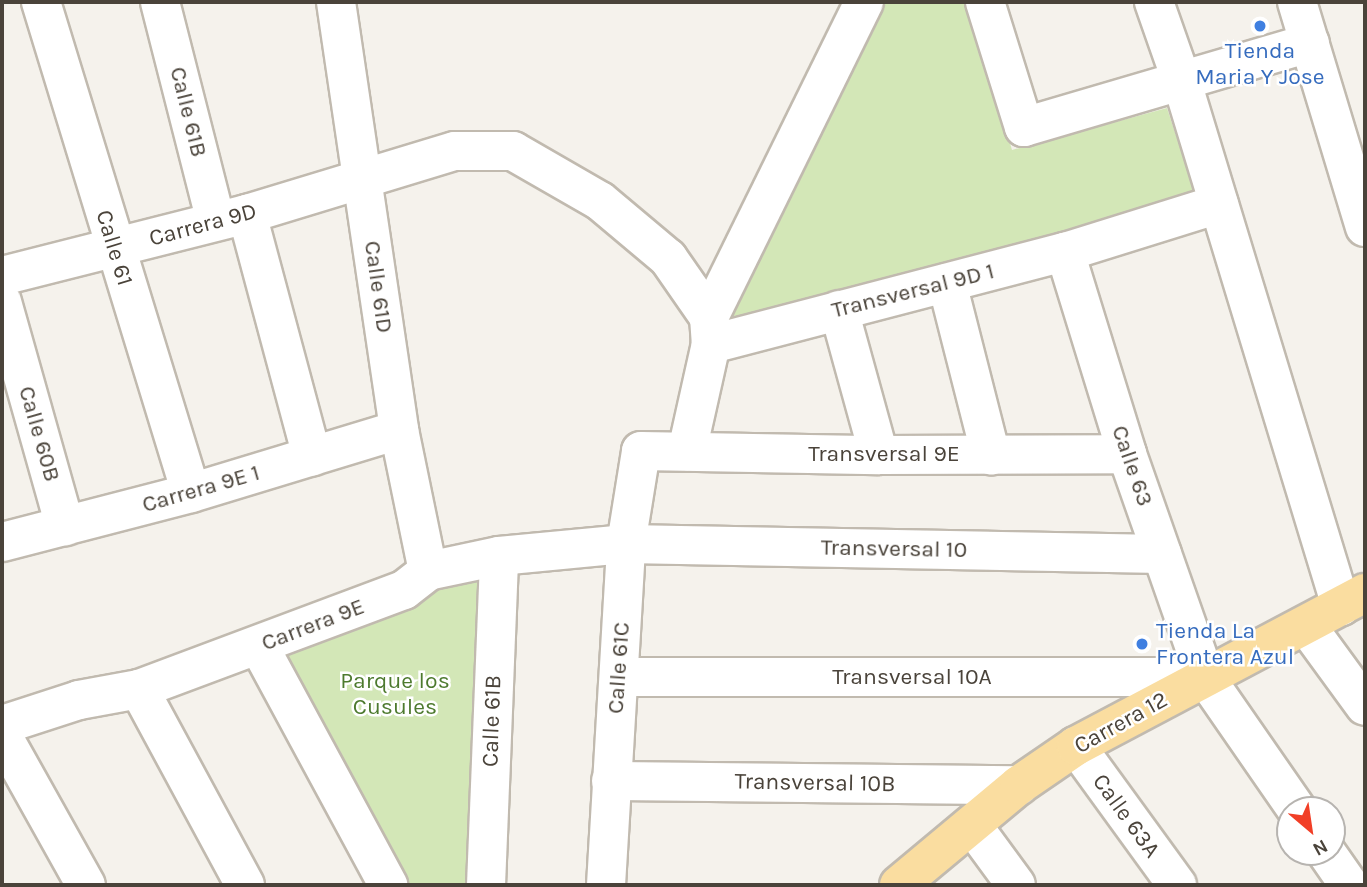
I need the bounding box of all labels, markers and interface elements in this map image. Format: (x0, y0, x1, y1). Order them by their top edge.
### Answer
marker: Tienda Maria Y Jose (1252, 18, 1268, 34)
place label: Tienda Maria Y Jose (1195, 37, 1325, 91)
street label: Calle 61B (163, 64, 213, 160)
street label: Carrera 9D (146, 197, 260, 253)
street label: Calle 61 (89, 207, 139, 289)
street label: Calle 61D (358, 239, 398, 335)
street label: Transversal 9D 1 (829, 257, 997, 325)
street label: Calle 60B (12, 383, 66, 485)
street label: Calle 63 (1105, 422, 1159, 510)
street label: Transversal 9E (808, 440, 960, 468)
street label: Carrera 9E 1 (139, 459, 263, 519)
street label: Transversal 10 (821, 534, 967, 564)
street label: Carrera 9E (258, 593, 368, 657)
place label: Tienda La Frontera Azul (1156, 617, 1294, 671)
street label: Calle 61C (602, 621, 636, 715)
marker: Tienda La Frontera Azul (1134, 636, 1150, 652)
street label: Transversal 10A (832, 663, 992, 691)
park label: Parque los Cusules (340, 667, 450, 721)
street label: Calle 61B (477, 675, 507, 767)
street label: Carrera 12 (1069, 686, 1173, 760)
street label: Transversal 10B (734, 768, 896, 798)
street label: Calle 63A (1086, 769, 1166, 863)
north arrow (1276, 796, 1346, 866)
text: N (1309, 835, 1332, 861)

